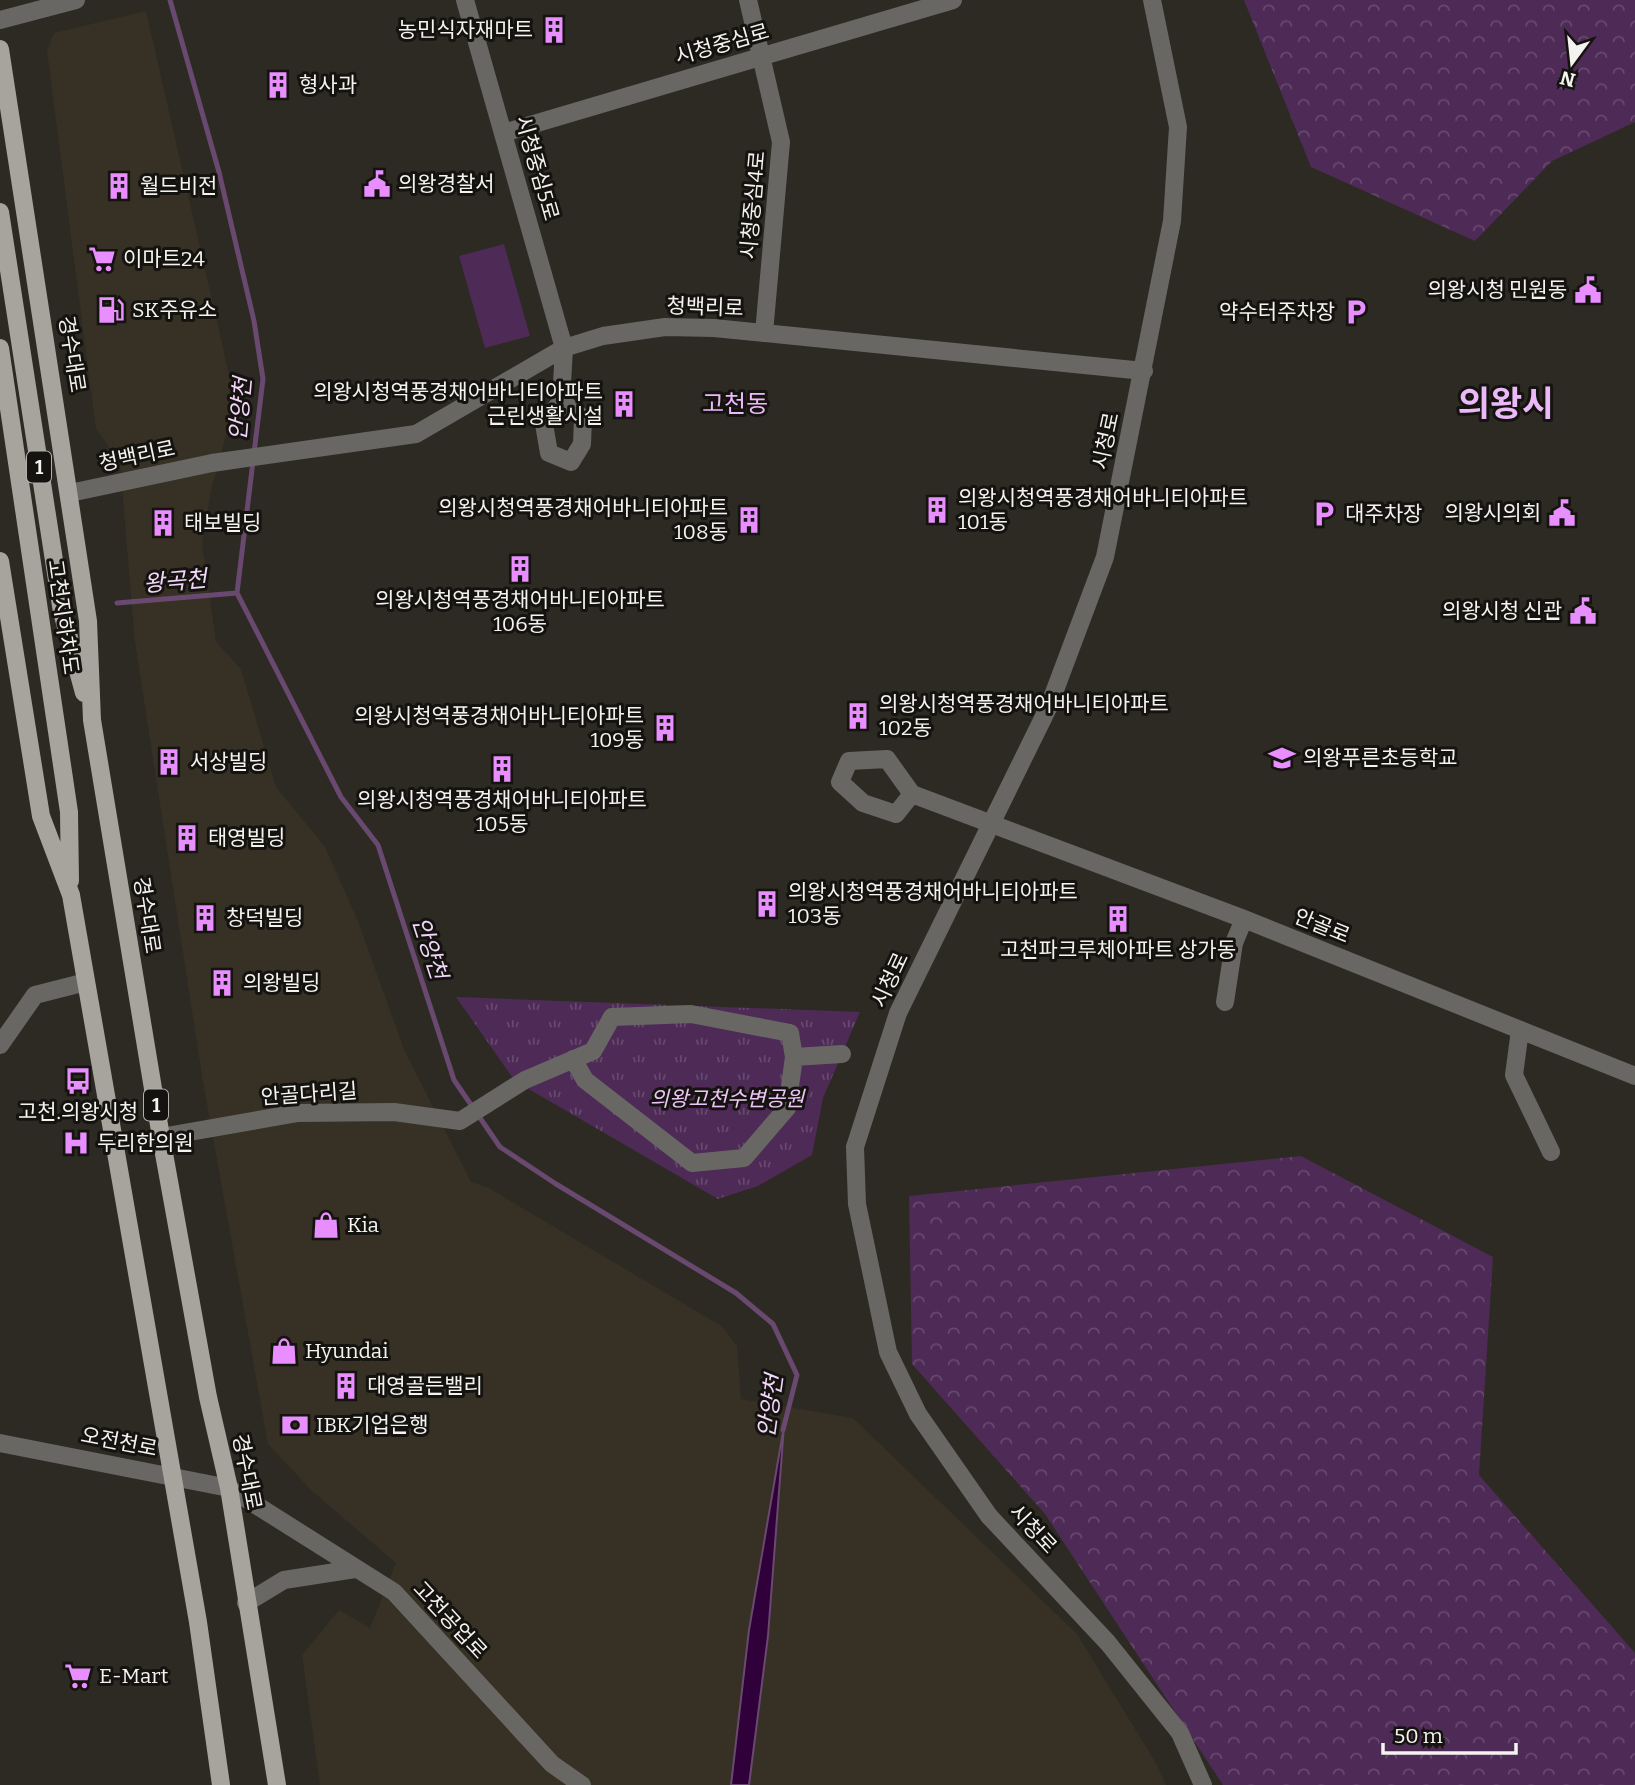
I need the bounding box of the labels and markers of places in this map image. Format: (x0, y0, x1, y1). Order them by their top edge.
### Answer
building icon: 농민식자재마트 (539, 15, 569, 45)
place label: 농민식자재마트 (398, 17, 533, 43)
building icon: 형사과 (263, 70, 293, 100)
place label: 형사과 (299, 72, 357, 98)
public building icon: 의왕경찰서 (362, 169, 392, 199)
building icon: 월드비전 (104, 171, 134, 201)
place label: 의왕경찰서 (398, 171, 495, 197)
place label: 월드비전 (140, 173, 217, 199)
supermarket icon: 이마트24 (87, 244, 117, 274)
place label: 이마트24 (123, 246, 205, 272)
public building icon: 의왕시청 민원동 (1573, 275, 1603, 305)
place label: 의왕시청 민원동 (1428, 277, 1567, 303)
fuel station icon: SK주유소 (96, 295, 126, 325)
place label: SK주유소 (132, 297, 217, 323)
parking icon: 약수터주차장 (1341, 297, 1371, 327)
place label: 약수터주차장 (1219, 299, 1335, 325)
place label: 의왕시청역풍경채어바니티아파트 근린생활시설 (313, 379, 603, 429)
building icon: 의왕시청역풍경채어바니티아파트 근린생활시설 (609, 389, 639, 419)
place label: 의왕시청역풍경채어바니티아파트 101동 (958, 485, 1248, 535)
place label: 의왕시청역풍경채어바니티아파트 108동 (438, 495, 728, 545)
building icon: 의왕시청역풍경채어바니티아파트 101동 (922, 495, 952, 525)
public building icon: 의왕시의회 (1547, 498, 1577, 528)
parking icon: 대주차장 (1309, 499, 1339, 529)
place label: 의왕시의회 (1444, 500, 1541, 526)
place label: 대주차장 (1345, 501, 1422, 527)
building icon: 의왕시청역풍경채어바니티아파트 108동 (734, 505, 764, 535)
building icon: 태보빌딩 (148, 508, 178, 538)
place label: 태보빌딩 (184, 510, 261, 536)
building icon: 의왕시청역풍경채어바니티아파트 106동 (505, 554, 535, 584)
place label: 의왕시청역풍경채어바니티아파트 106동 (375, 587, 665, 637)
public building icon: 의왕시청 신관 (1568, 596, 1598, 626)
place label: 의왕시청 신관 (1442, 598, 1562, 624)
place label: 의왕시청역풍경채어바니티아파트 102동 (879, 691, 1169, 741)
building icon: 의왕시청역풍경채어바니티아파트 102동 (843, 701, 873, 731)
place label: 의왕시청역풍경채어바니티아파트 109동 (354, 703, 644, 753)
building icon: 의왕시청역풍경채어바니티아파트 109동 (650, 713, 680, 743)
school or university icon: 의왕푸른초등학교 (1267, 743, 1297, 773)
place label: 의왕푸른초등학교 (1303, 745, 1458, 771)
building icon: 서상빌딩 (154, 747, 184, 777)
place label: 서상빌딩 (190, 749, 267, 775)
building icon: 의왕시청역풍경채어바니티아파트 105동 (487, 754, 517, 784)
place label: 의왕시청역풍경채어바니티아파트 105동 (357, 787, 647, 837)
building icon: 태영빌딩 (172, 823, 202, 853)
place label: 태영빌딩 (208, 825, 285, 851)
place label: 의왕시청역풍경채어바니티아파트 103동 (788, 879, 1078, 929)
building icon: 의왕시청역풍경채어바니티아파트 103동 (752, 889, 782, 919)
building icon: 창덕빌딩 (190, 903, 220, 933)
building icon: 고천파크루체아파트 상가동 (1103, 904, 1133, 934)
place label: 창덕빌딩 (226, 905, 303, 931)
place label: 고천파크루체아파트 상가동 (1000, 937, 1236, 963)
building icon: 의왕빌딩 (207, 968, 237, 998)
place label: 의왕빌딩 (243, 970, 320, 996)
bus stop icon: 고천.의왕시청 (63, 1066, 93, 1096)
place label: 고천.의왕시청 (18, 1099, 138, 1125)
hospital icon: 두리한의원 (61, 1128, 91, 1158)
place label: 두리한의원 (97, 1130, 194, 1156)
shop icon: Kia (311, 1210, 341, 1240)
place label: Kia (347, 1212, 380, 1238)
shop icon: Hyundai (269, 1336, 299, 1366)
place label: Hyundai (305, 1338, 389, 1364)
building icon: 대영골든밸리 (331, 1371, 361, 1401)
place label: 대영골든밸리 (367, 1373, 483, 1399)
bank icon: IBK기업은행 (280, 1410, 310, 1440)
place label: IBK기업은행 (316, 1412, 429, 1438)
supermarket icon: E-Mart (63, 1661, 93, 1691)
place label: E-Mart (99, 1663, 169, 1689)

